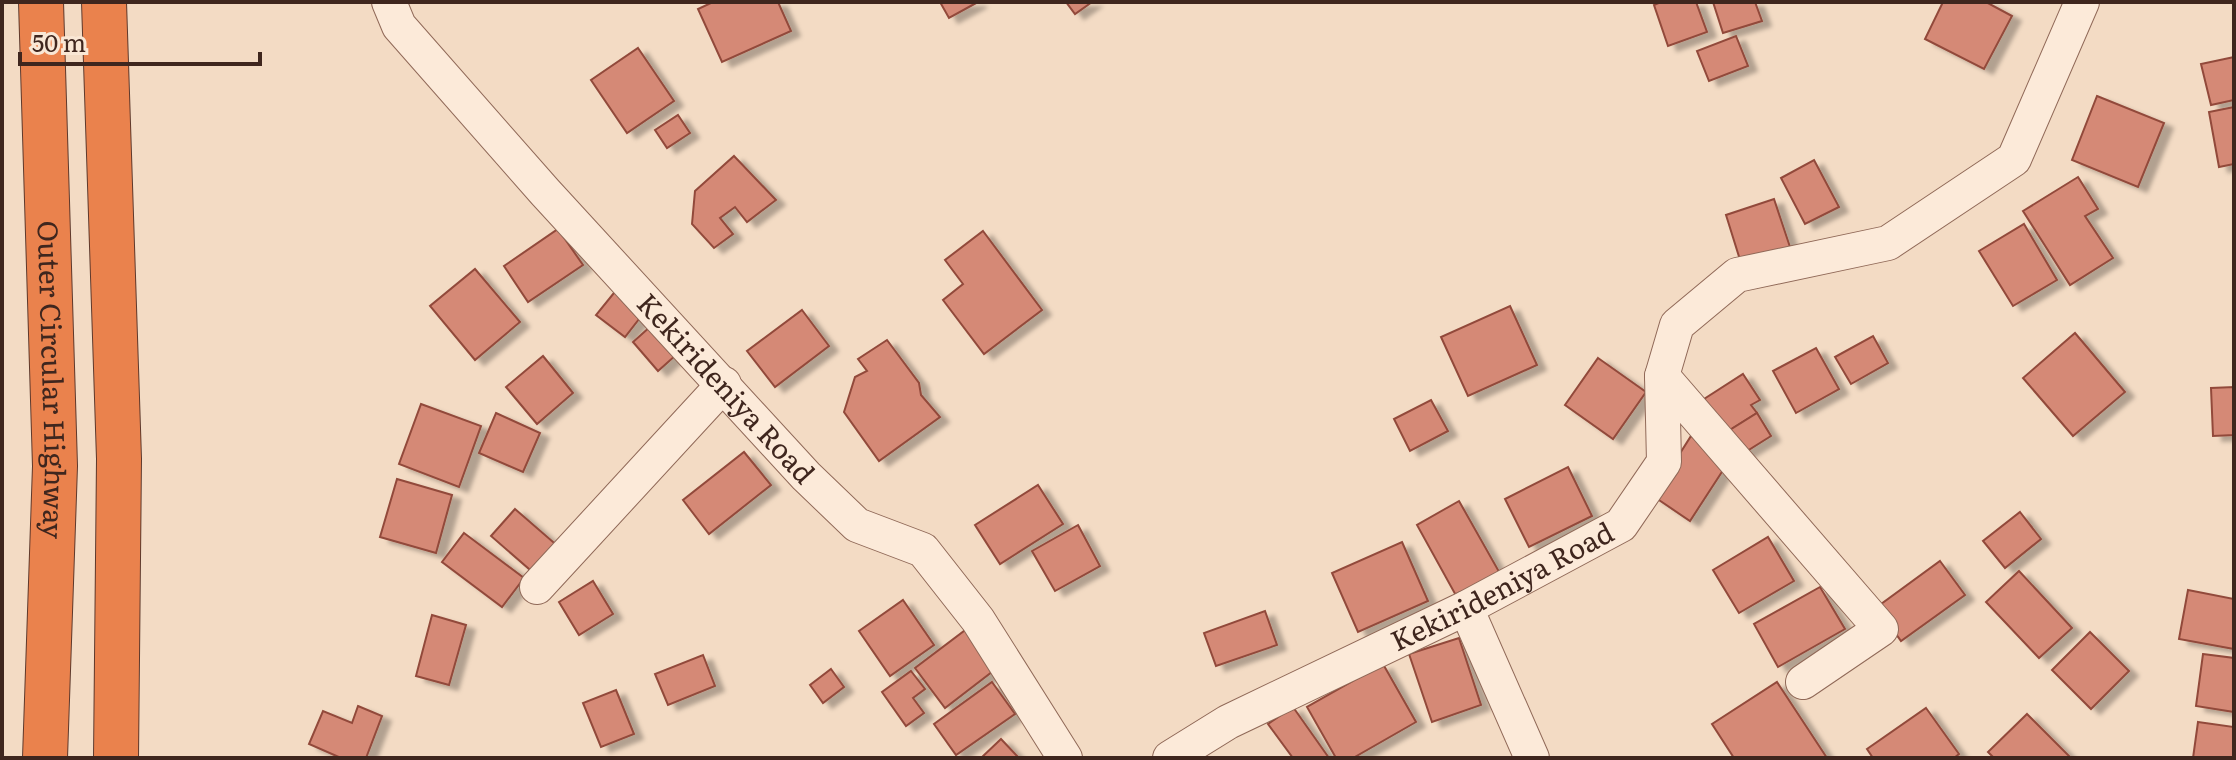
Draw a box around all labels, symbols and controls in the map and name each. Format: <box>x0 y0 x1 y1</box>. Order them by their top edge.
scale bar <box>20 16 260 66</box>
text: 50 m <box>32 24 86 59</box>
street label: Outer Circular Highway <box>29 220 78 541</box>
street label: Kekirideniya Road <box>628 282 826 492</box>
street label: Kekirideniya Road <box>1383 510 1620 660</box>

